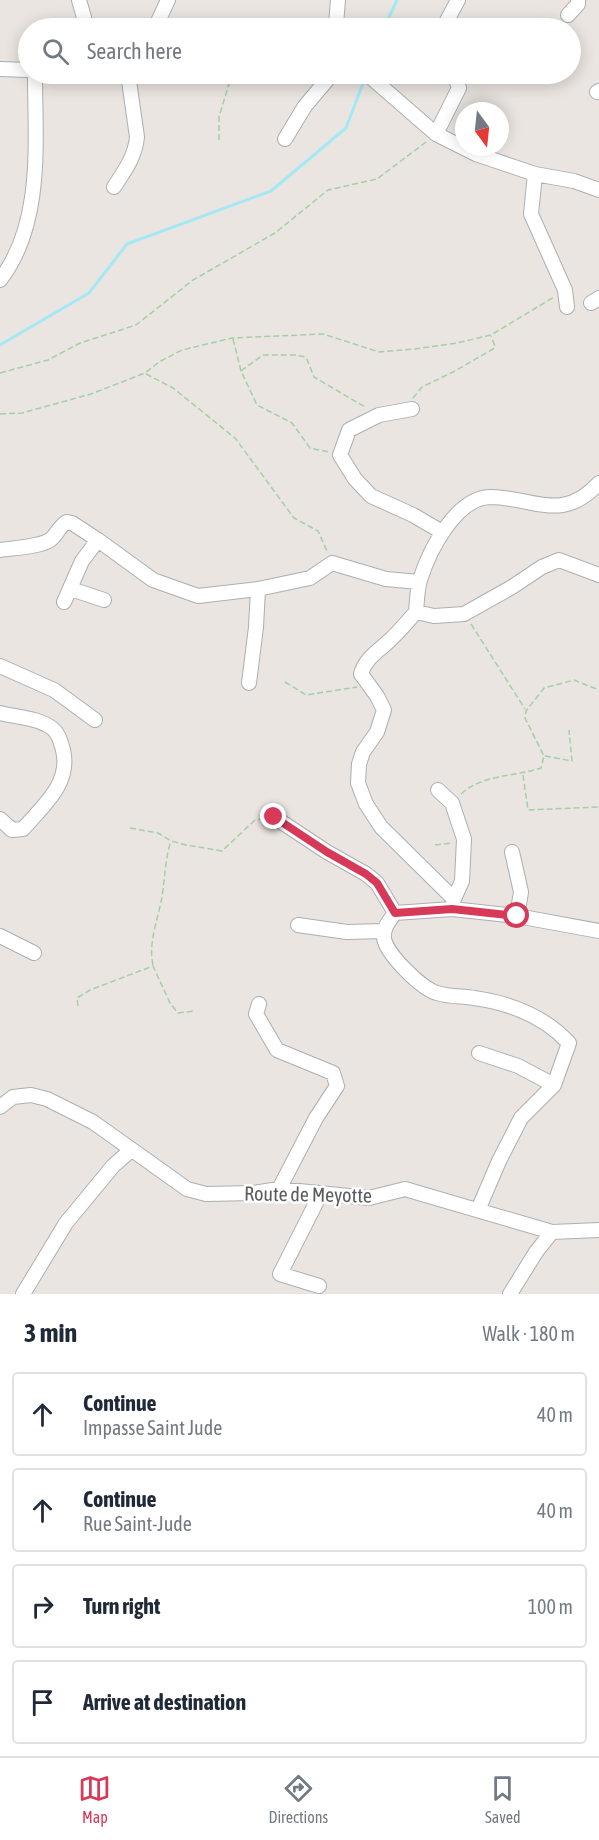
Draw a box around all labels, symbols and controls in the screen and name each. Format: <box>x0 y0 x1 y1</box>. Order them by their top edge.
search box <box>18 18 581 84</box>
icon: search <box>39 35 72 68</box>
text: Search here <box>87 38 182 64</box>
north arrow <box>455 102 509 156</box>
route end <box>260 803 286 829</box>
route start <box>503 902 529 928</box>
street label: Route de Meyotte <box>244 1181 372 1207</box>
text: 3 min <box>24 1318 77 1348</box>
text: Walk · 180 m <box>483 1322 575 1345</box>
text: Continue <box>83 1390 157 1416</box>
icon: ahead <box>26 1398 59 1431</box>
text: 40 m <box>537 1403 573 1426</box>
text: Impasse Saint Jude <box>83 1416 222 1439</box>
text: Continue <box>83 1486 157 1512</box>
icon: ahead <box>26 1494 59 1527</box>
text: 40 m <box>537 1499 573 1522</box>
text: Rue Saint-Jude <box>83 1512 192 1535</box>
icon: right <box>26 1590 59 1623</box>
text: Turn right <box>83 1593 160 1619</box>
text: 100 m <box>528 1595 573 1618</box>
icon: arrive <box>26 1686 59 1719</box>
text: Arrive at destination <box>83 1689 246 1715</box>
tab: Map <box>78 1772 111 1826</box>
tab: Directions <box>268 1772 328 1826</box>
tab: Saved <box>485 1772 520 1826</box>

